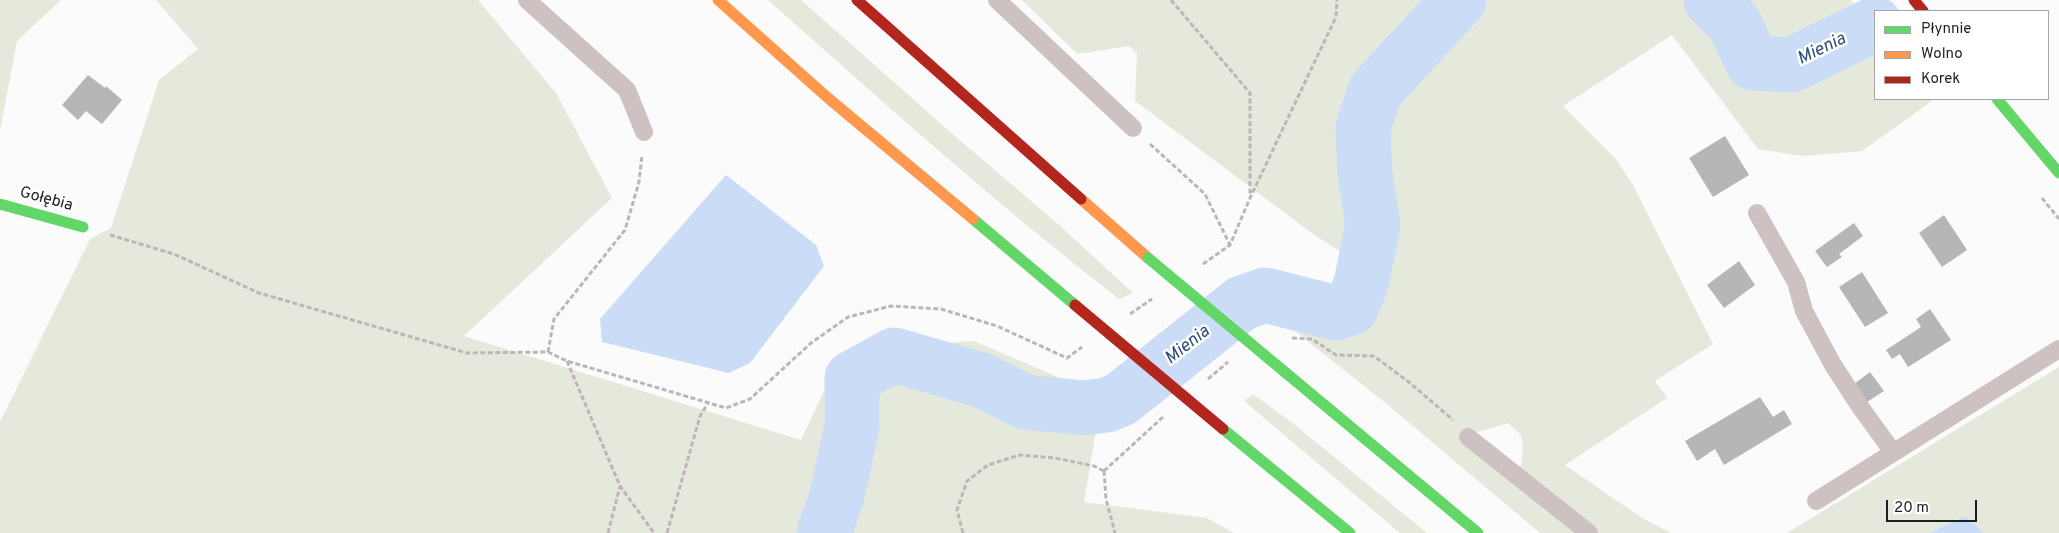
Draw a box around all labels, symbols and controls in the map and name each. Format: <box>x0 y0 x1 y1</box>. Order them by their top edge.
legend <box>1874 10 2049 100</box>
text: Płynnie <box>1921 20 1971 39</box>
water label: Mienia <box>1794 29 1850 71</box>
text: Wolno <box>1921 45 1963 64</box>
text: Korek <box>1921 70 1960 89</box>
street label: Gołębia <box>17 184 75 216</box>
water label: Mienia <box>1161 322 1215 370</box>
scale bar <box>1889 490 1980 522</box>
text: 20 m <box>1894 499 1929 518</box>

